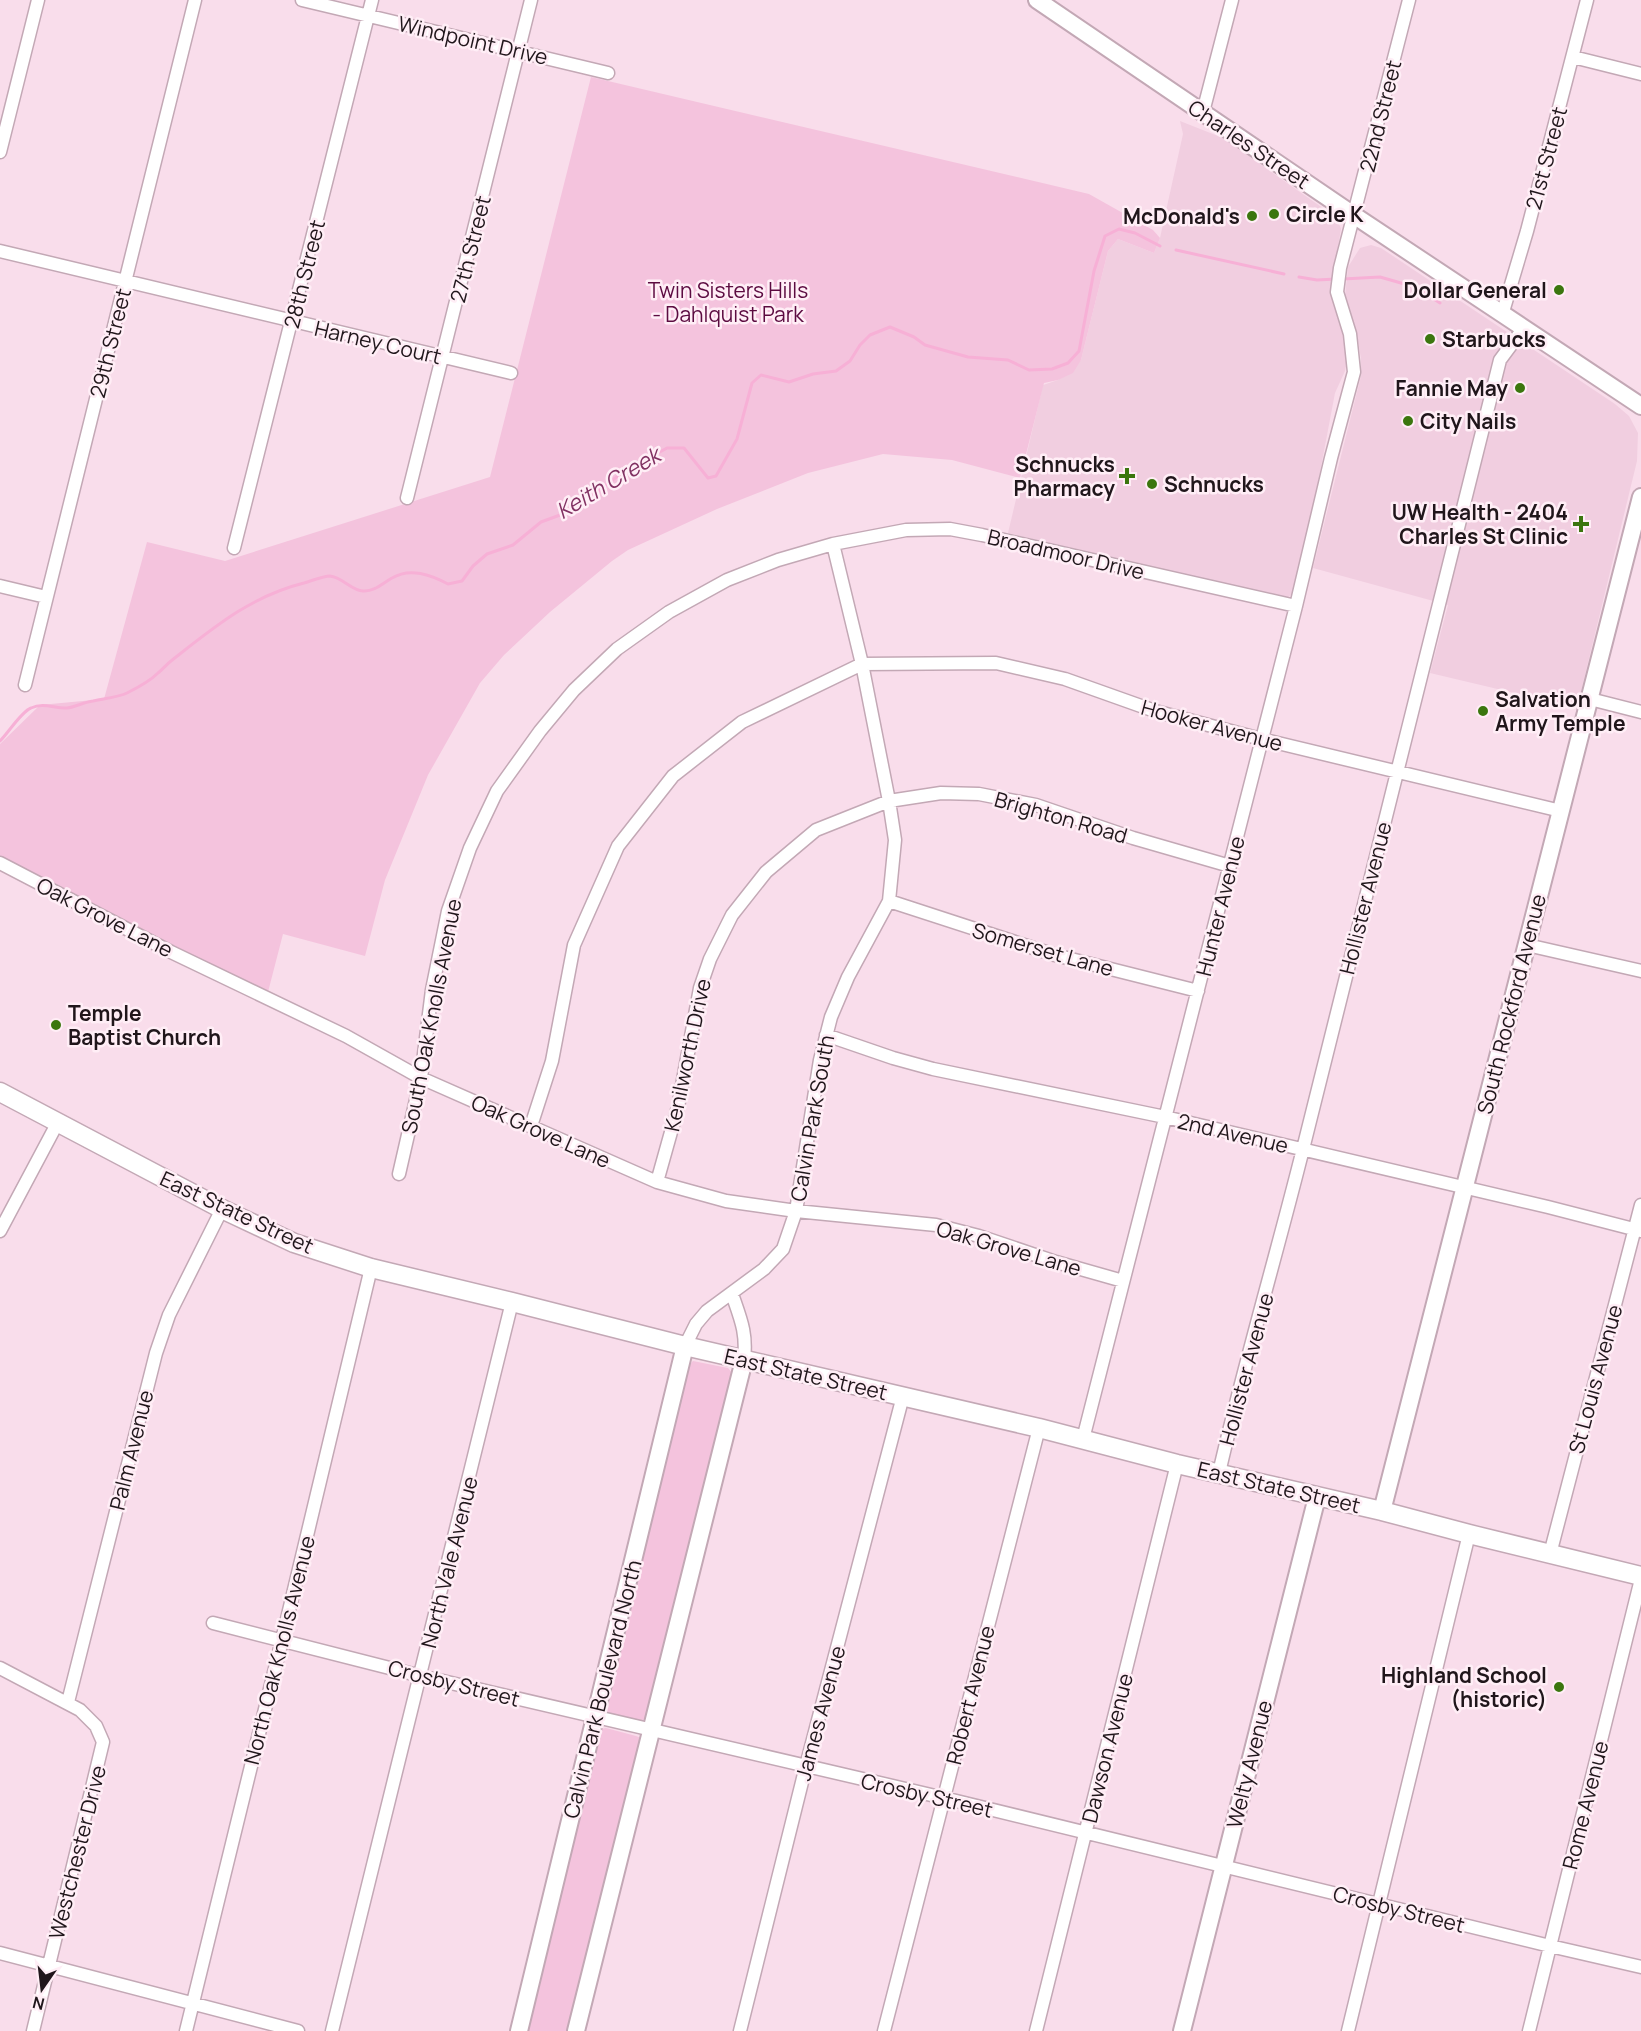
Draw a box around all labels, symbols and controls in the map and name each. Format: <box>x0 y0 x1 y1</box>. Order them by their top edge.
street label: Windpoint Drive <box>395 9 551 71</box>
street label: 22nd Street <box>1353 57 1407 175</box>
street label: Charles Street <box>1183 93 1315 195</box>
street label: 21st Street <box>1519 103 1573 213</box>
street label: 27th Street <box>443 193 497 305</box>
place label: Circle K <box>1286 200 1364 228</box>
place label: McDonald's <box>1123 202 1240 230</box>
marker: Circle K <box>1267 207 1281 221</box>
marker: McDonald's <box>1245 209 1259 223</box>
street label: 28th Street <box>277 217 331 331</box>
park label: Twin Sisters Hills - Dahlquist Park <box>648 276 808 328</box>
place label: Dollar General <box>1403 276 1547 304</box>
marker: Dollar General <box>1552 283 1566 297</box>
street label: 29th Street <box>83 285 137 401</box>
street label: Harney Court <box>312 314 444 370</box>
place label: Starbucks <box>1442 325 1546 353</box>
marker: Starbucks <box>1423 332 1437 346</box>
place label: Fannie May <box>1395 374 1508 402</box>
marker: Fannie May <box>1513 381 1527 395</box>
place label: City Nails <box>1420 407 1516 435</box>
marker: City Nails <box>1401 414 1415 428</box>
water label: Keith Creek <box>550 439 668 526</box>
place label: Schnucks Pharmacy <box>1014 450 1115 502</box>
marker: Schnucks Pharmacy <box>1120 469 1134 483</box>
place label: Schnucks <box>1164 470 1264 498</box>
marker: Schnucks <box>1145 477 1159 491</box>
place label: UW Health - 2404 Charles St Clinic <box>1392 498 1568 550</box>
marker: UW Health - 2404 Charles St Clinic <box>1572 515 1590 533</box>
street label: Broadmoor Drive <box>985 522 1147 586</box>
place label: Salvation Army Temple <box>1495 685 1626 737</box>
street label: Hooker Avenue <box>1138 693 1286 757</box>
marker: Salvation Army Temple <box>1476 704 1490 718</box>
street label: Brighton Road <box>991 785 1131 849</box>
street label: Hollister Avenue <box>1332 819 1398 977</box>
street label: Hunter Avenue <box>1189 833 1251 979</box>
street label: Oak Grove Lane <box>32 871 178 963</box>
street label: South Rockford Avenue <box>1470 891 1552 1117</box>
street label: South Oak Knolls Avenue <box>394 896 468 1136</box>
street label: Somerset Lane <box>969 915 1117 983</box>
street label: Kenilworth Drive <box>657 976 717 1134</box>
place label: Temple Baptist Church <box>68 999 221 1051</box>
marker: Temple Baptist Church <box>49 1018 63 1032</box>
street label: Calvin Park South <box>784 1033 840 1203</box>
street label: Oak Grove Lane <box>467 1088 615 1174</box>
street label: 2nd Avenue <box>1175 1107 1291 1159</box>
street label: East State Street <box>156 1164 318 1260</box>
street label: Oak Grove Lane <box>933 1214 1085 1282</box>
street label: Hollister Avenue <box>1212 1290 1280 1448</box>
street label: St Louis Avenue <box>1562 1301 1628 1457</box>
street label: East State Street <box>722 1342 890 1406</box>
street label: Palm Avenue <box>103 1387 159 1513</box>
street label: East State Street <box>1195 1455 1363 1519</box>
street label: North Vale Avenue <box>414 1473 484 1651</box>
street label: North Oak Knolls Avenue <box>237 1533 321 1767</box>
street label: Calvin Park Boulevard North <box>556 1557 648 1821</box>
street label: Robert Avenue <box>939 1623 1001 1767</box>
street label: James Avenue <box>789 1642 851 1784</box>
street label: Crosby Street <box>385 1653 523 1713</box>
place label: Highland School (historic) <box>1381 1661 1547 1713</box>
street label: Dawson Avenue <box>1075 1670 1139 1826</box>
marker: Highland School (historic) <box>1552 1680 1566 1694</box>
street label: Welty Avenue <box>1220 1697 1278 1831</box>
street label: Rome Avenue <box>1555 1738 1615 1872</box>
street label: Westchester Drive <box>42 1762 112 1942</box>
street label: Crosby Street <box>858 1766 996 1824</box>
street label: Crosby Street <box>1330 1879 1468 1939</box>
north arrow <box>12 1959 72 2019</box>
text: N <box>30 1991 47 2016</box>

